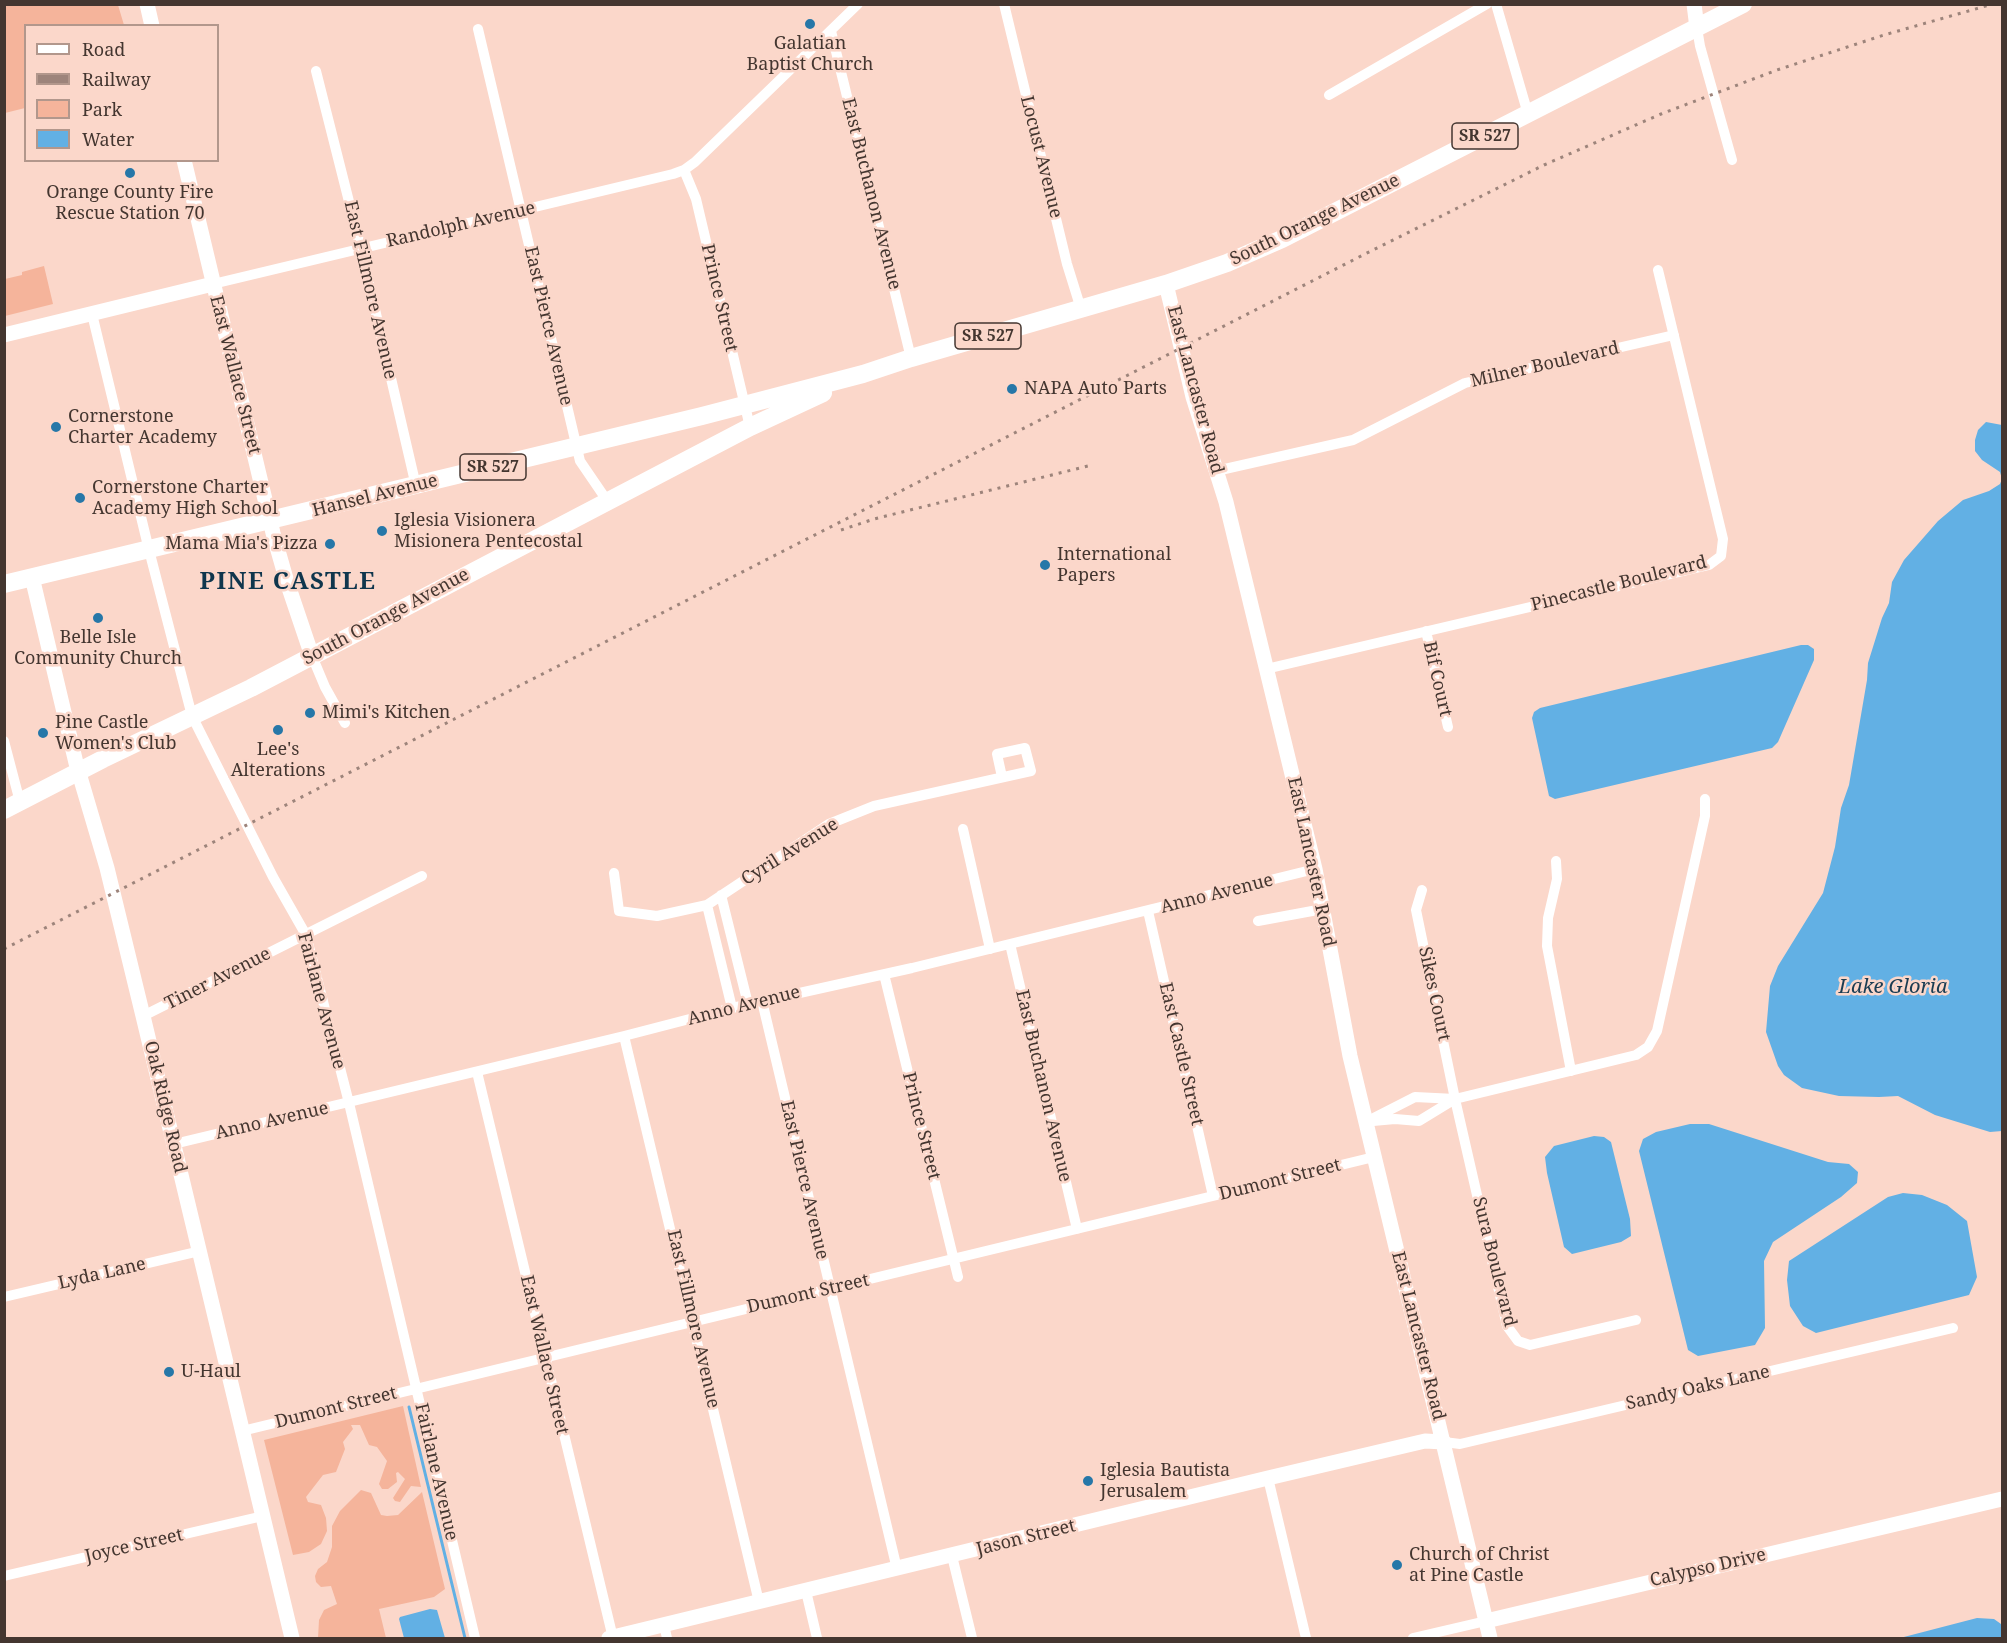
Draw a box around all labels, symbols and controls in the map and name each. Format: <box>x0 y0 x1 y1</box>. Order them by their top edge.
marker: Galatian Baptist Church <box>803 17 817 31</box>
legend <box>24 24 219 162</box>
place label: Galatian Baptist Church <box>747 33 873 76</box>
text: Road <box>82 37 125 61</box>
text: Railway <box>82 67 151 91</box>
street label: Locust Avenue <box>1015 94 1067 220</box>
street label: East Buchanon Avenue <box>837 96 905 292</box>
text: Park <box>82 97 122 121</box>
road number: SR 527 <box>1452 123 1518 149</box>
text: Water <box>82 127 134 151</box>
marker: Orange County Fire Rescue Station 70 <box>123 166 137 180</box>
street label: South Orange Avenue <box>1227 170 1403 270</box>
place label: Orange County Fire Rescue Station 70 <box>46 182 214 224</box>
street label: Randolph Avenue <box>384 197 538 253</box>
street label: East Fillmore Avenue <box>339 199 401 381</box>
street label: Prince Street <box>696 242 742 354</box>
street label: East Pierce Avenue <box>519 244 577 408</box>
street label: East Wallace Street <box>205 293 265 457</box>
street label: East Lancaster Road <box>1162 304 1228 476</box>
road number: SR 527 <box>955 323 1021 349</box>
street label: Milner Boulevard <box>1469 337 1621 393</box>
place label: NAPA Auto Parts <box>1024 378 1167 400</box>
marker: NAPA Auto Parts <box>1005 382 1019 396</box>
place label: Cornerstone Charter Academy <box>68 406 217 448</box>
marker: Cornerstone Charter Academy <box>49 420 63 434</box>
road number: SR 527 <box>460 454 526 480</box>
street label: Hansel Avenue <box>310 470 440 522</box>
place label: Cornerstone Charter Academy High School <box>92 477 278 520</box>
marker: Cornerstone Charter Academy High School <box>73 491 87 505</box>
place label: Iglesia Visionera Misionera Pentecostal <box>394 510 583 552</box>
marker: Iglesia Visionera Misionera Pentecostal <box>375 524 389 538</box>
place label: Mama Mia's Pizza <box>165 533 318 555</box>
marker: Mama Mia's Pizza <box>323 537 337 551</box>
place label: International Papers <box>1057 544 1171 586</box>
street label: Pinecastle Boulevard <box>1529 552 1709 616</box>
marker: International Papers <box>1038 558 1052 572</box>
street label: South Orange Avenue <box>299 564 473 670</box>
district label: PINE CASTLE <box>200 568 376 596</box>
marker: Belle Isle Community Church <box>91 611 105 625</box>
place label: Belle Isle Community Church <box>14 627 182 670</box>
street label: Bif Court <box>1418 639 1456 719</box>
place label: Mimi's Kitchen <box>322 702 450 724</box>
marker: Mimi's Kitchen <box>303 706 317 720</box>
place label: Pine Castle Women's Club <box>55 712 177 754</box>
marker: Lee's Alterations <box>271 723 285 737</box>
marker: Pine Castle Women's Club <box>36 726 50 740</box>
place label: Lee's Alterations <box>231 739 325 782</box>
street label: East Lancaster Road <box>1282 775 1340 949</box>
street label: Cyril Avenue <box>738 814 842 890</box>
street label: Anno Avenue <box>1158 870 1276 918</box>
street label: Fairlane Avenue <box>292 930 350 1072</box>
street label: Tiner Avenue <box>162 943 274 1015</box>
street label: Sikes Court <box>1413 945 1455 1043</box>
water label: Lake Gloria <box>1839 975 1947 999</box>
street label: East Castle Street <box>1154 980 1208 1128</box>
street label: Anno Avenue <box>685 982 803 1030</box>
street label: East Buchanon Avenue <box>1010 988 1076 1184</box>
street label: Oak Ridge Road <box>139 1039 191 1175</box>
street label: Prince Street <box>897 1070 945 1182</box>
street label: Anno Avenue <box>213 1098 331 1144</box>
street label: East Pierce Avenue <box>775 1098 833 1262</box>
street label: Dumont Street <box>1217 1154 1343 1206</box>
street label: Sura Boulevard <box>1467 1195 1521 1329</box>
street label: East Fillmore Avenue <box>662 1228 724 1410</box>
street label: East Lancaster Road <box>1387 1249 1449 1423</box>
street label: Lyda Lane <box>56 1253 148 1295</box>
street label: Dumont Street <box>745 1269 871 1319</box>
street label: East Wallace Street <box>515 1273 573 1437</box>
place label: U-Haul <box>181 1361 241 1383</box>
street label: Sandy Oaks Lane <box>1624 1361 1772 1415</box>
marker: U-Haul <box>162 1365 176 1379</box>
street label: Dumont Street <box>273 1382 399 1434</box>
street label: Fairlane Avenue <box>410 1401 462 1543</box>
place label: Iglesia Bautista Jerusalem <box>1100 1460 1230 1502</box>
marker: Iglesia Bautista Jerusalem <box>1081 1474 1095 1488</box>
street label: Jason Street <box>974 1515 1078 1561</box>
street label: Joyce Street <box>83 1524 185 1568</box>
place label: Church of Christ at Pine Castle <box>1409 1544 1549 1586</box>
street label: Calypso Drive <box>1648 1544 1768 1592</box>
marker: Church of Christ at Pine Castle <box>1390 1558 1404 1572</box>

